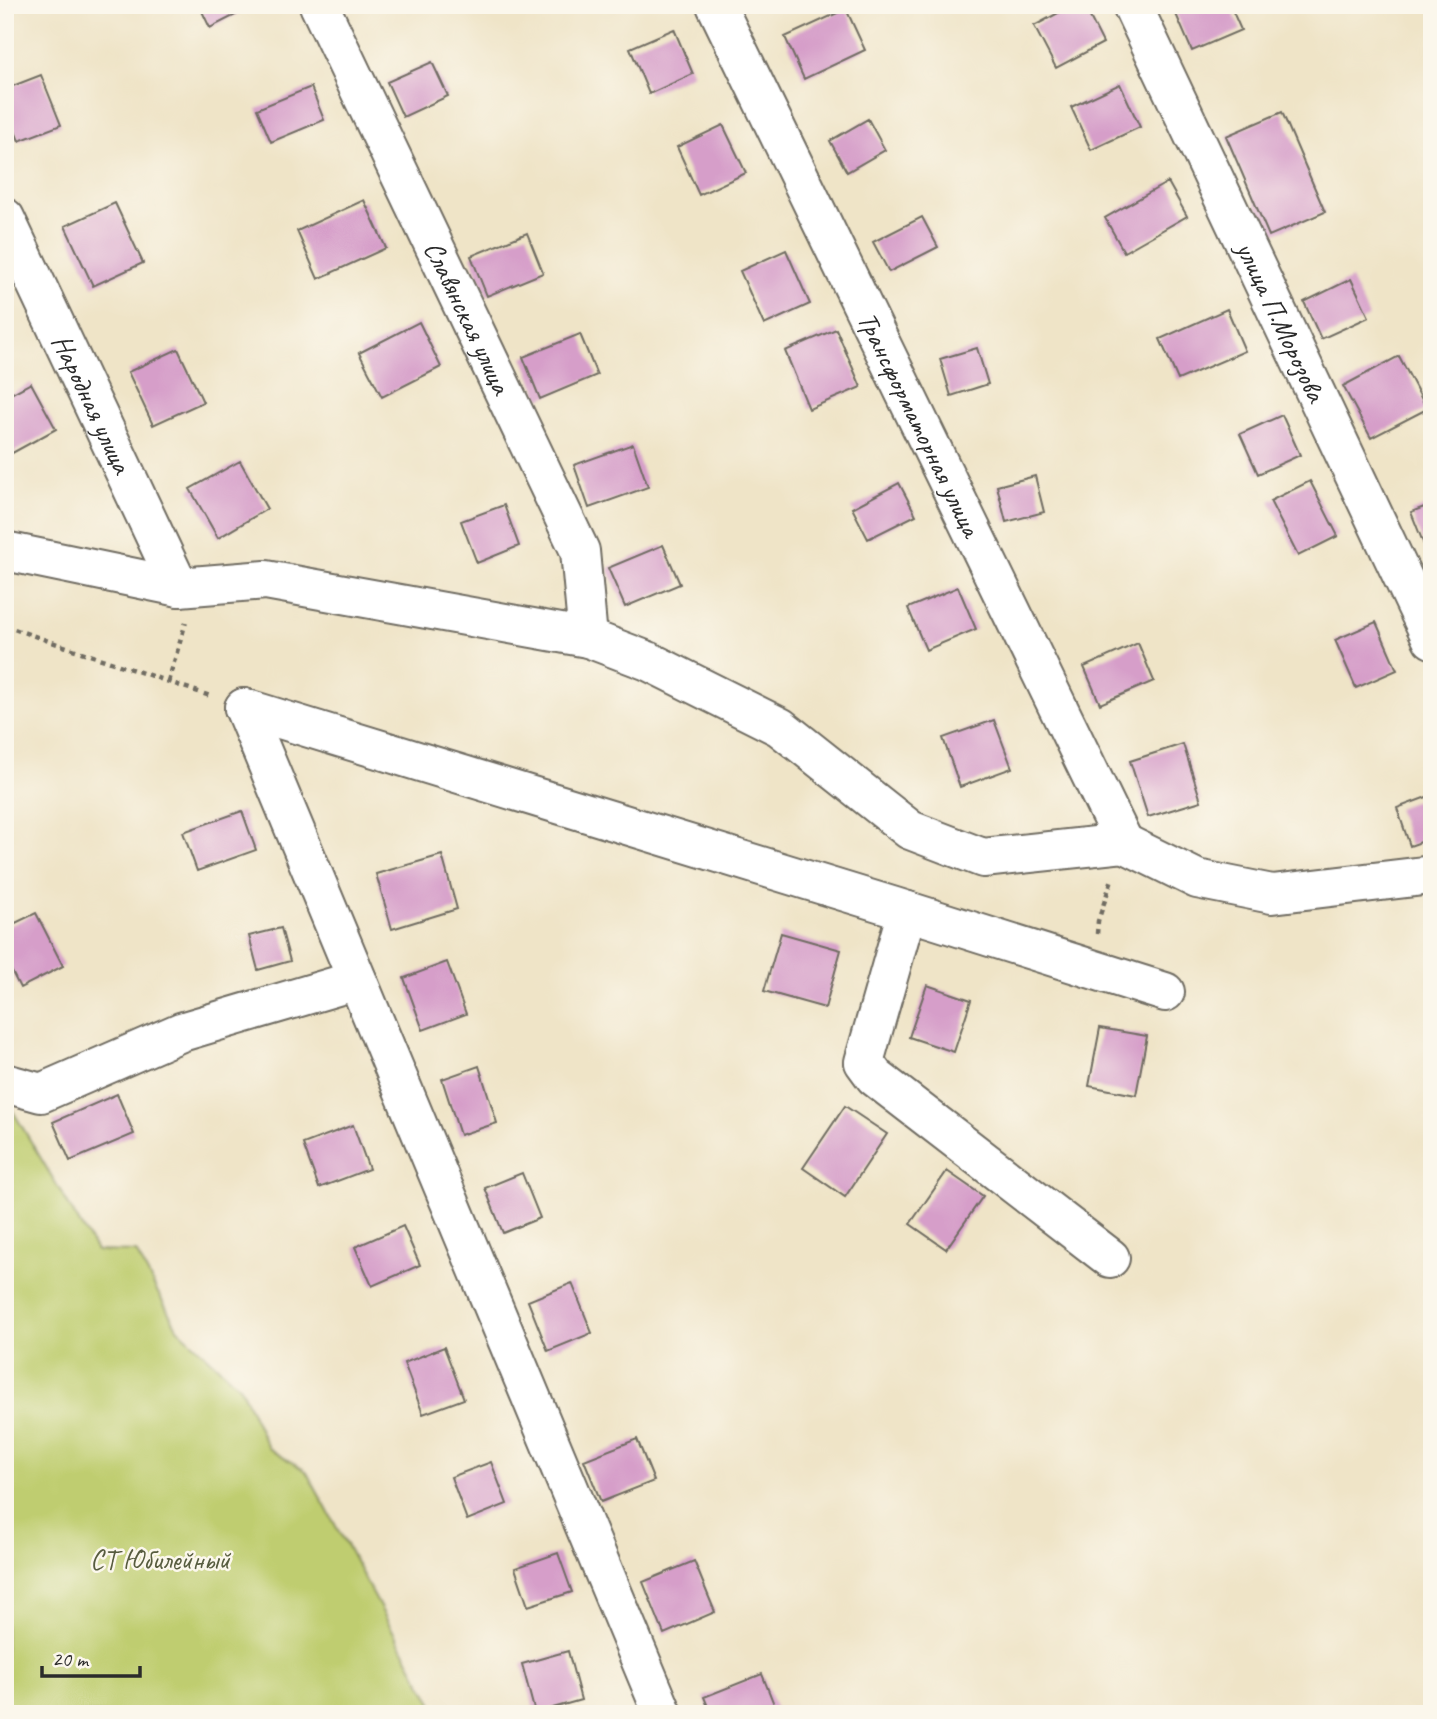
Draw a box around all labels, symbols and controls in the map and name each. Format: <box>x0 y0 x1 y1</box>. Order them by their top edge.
street label: улица П.Морозова <box>1228 234 1335 409</box>
street label: Славянская улица <box>417 235 520 401</box>
street label: Трансформаторная улица <box>851 306 991 544</box>
street label: Народная улица <box>45 328 141 480</box>
park label: СТ Юбилейный <box>90 1542 231 1577</box>
scale bar <box>42 1635 140 1679</box>
text: 20 m <box>52 1646 90 1672</box>

